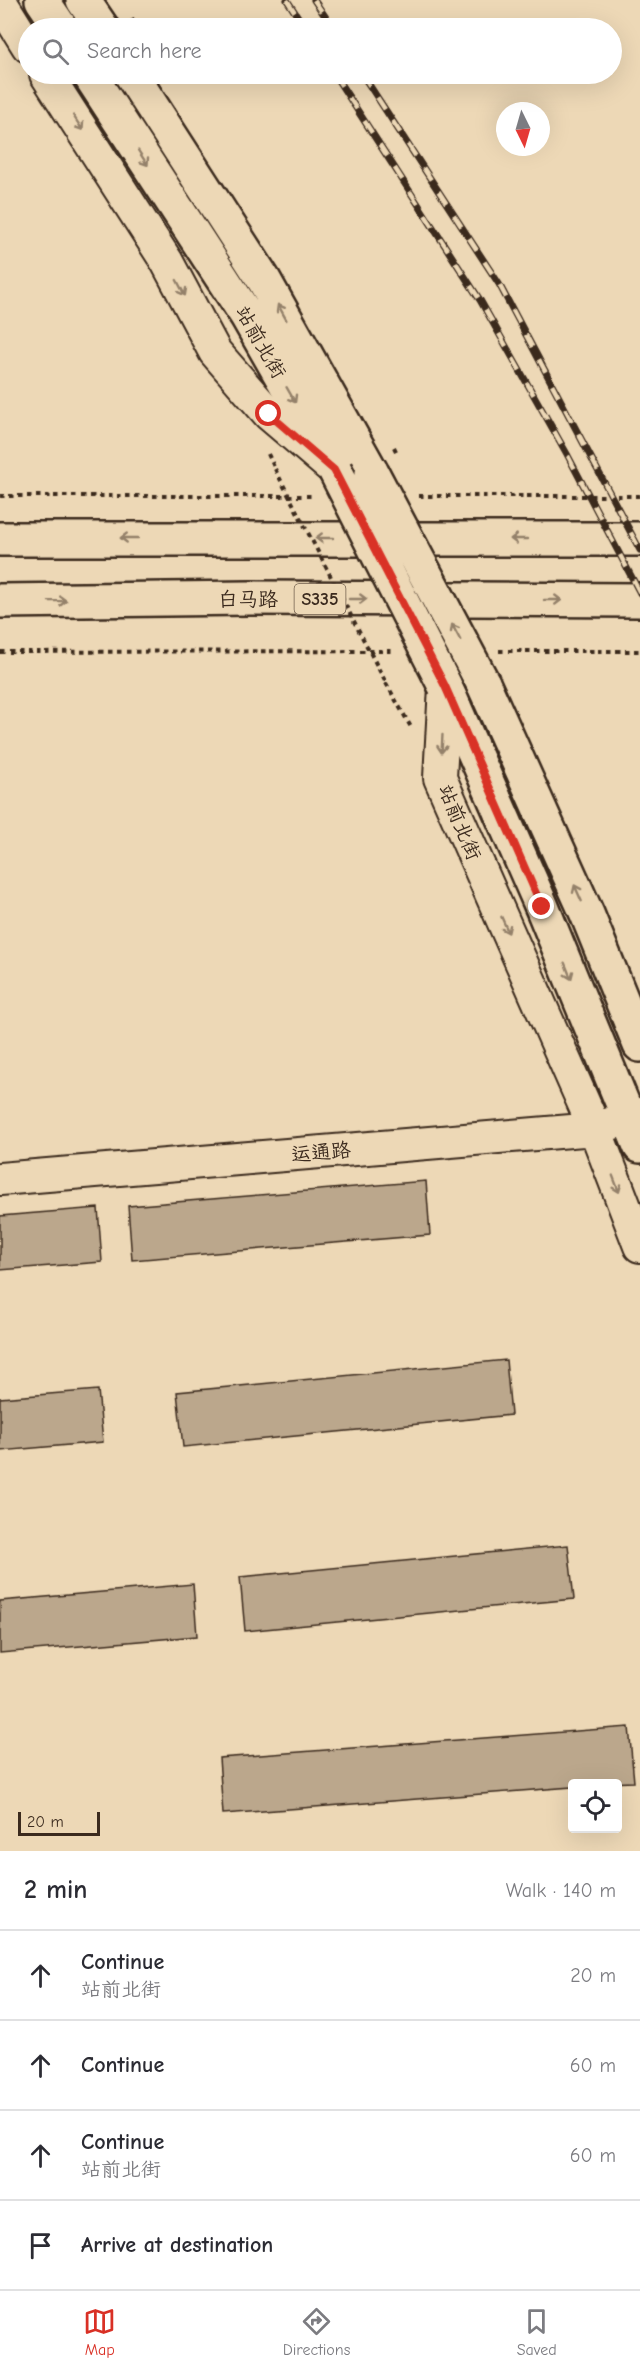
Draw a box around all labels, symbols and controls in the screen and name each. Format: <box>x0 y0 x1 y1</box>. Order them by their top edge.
search box <box>18 18 622 84</box>
icon: search <box>39 35 72 68</box>
text: Search here <box>87 38 202 64</box>
north arrow <box>496 102 550 156</box>
one-way arrow <box>72 114 84 131</box>
one-way arrow <box>138 149 150 166</box>
one-way arrow <box>175 279 187 296</box>
street label: 站前北街 <box>231 302 291 383</box>
one-way arrow <box>276 304 288 321</box>
one-way arrow <box>286 386 298 403</box>
route start <box>255 400 281 426</box>
one-way arrow <box>119 532 139 544</box>
one-way arrow <box>314 532 334 544</box>
one-way arrow <box>509 533 529 545</box>
road number: S335 <box>294 584 346 614</box>
street label: 白马路 <box>218 588 279 611</box>
one-way arrow <box>348 593 368 605</box>
one-way arrow <box>543 594 563 606</box>
one-way arrow <box>48 595 68 606</box>
one-way arrow <box>449 623 461 641</box>
one-way arrow <box>436 734 447 754</box>
street label: 站前北街 <box>433 781 486 864</box>
one-way arrow <box>571 885 583 903</box>
route end <box>528 893 554 919</box>
one-way arrow <box>500 916 511 934</box>
one-way arrow <box>563 961 574 979</box>
street label: 运通路 <box>290 1138 353 1167</box>
one-way arrow <box>611 1174 622 1192</box>
map controls <box>568 1779 622 1833</box>
button: locate <box>568 1779 622 1833</box>
scale bar <box>18 1809 100 1836</box>
text: 20 m <box>27 1813 64 1831</box>
text: 2 min <box>24 1875 87 1905</box>
text: Walk · 140 m <box>506 1879 616 1902</box>
text: Continue <box>81 1949 164 1975</box>
icon: ahead <box>24 1959 57 1992</box>
text: 20 m <box>570 1964 616 1987</box>
text: 站前北街 <box>81 1978 161 2001</box>
icon: ahead <box>24 2049 57 2082</box>
text: Continue <box>81 2052 164 2078</box>
text: 60 m <box>570 2054 616 2077</box>
text: Continue <box>81 2129 164 2155</box>
icon: ahead <box>24 2139 57 2172</box>
text: 60 m <box>570 2144 616 2167</box>
text: 站前北街 <box>81 2158 161 2181</box>
icon: arrive <box>24 2229 57 2262</box>
text: Arrive at destination <box>81 2232 273 2258</box>
tab: Map <box>83 2305 116 2359</box>
tab: Directions <box>283 2305 350 2359</box>
tab: Saved <box>517 2305 557 2359</box>

